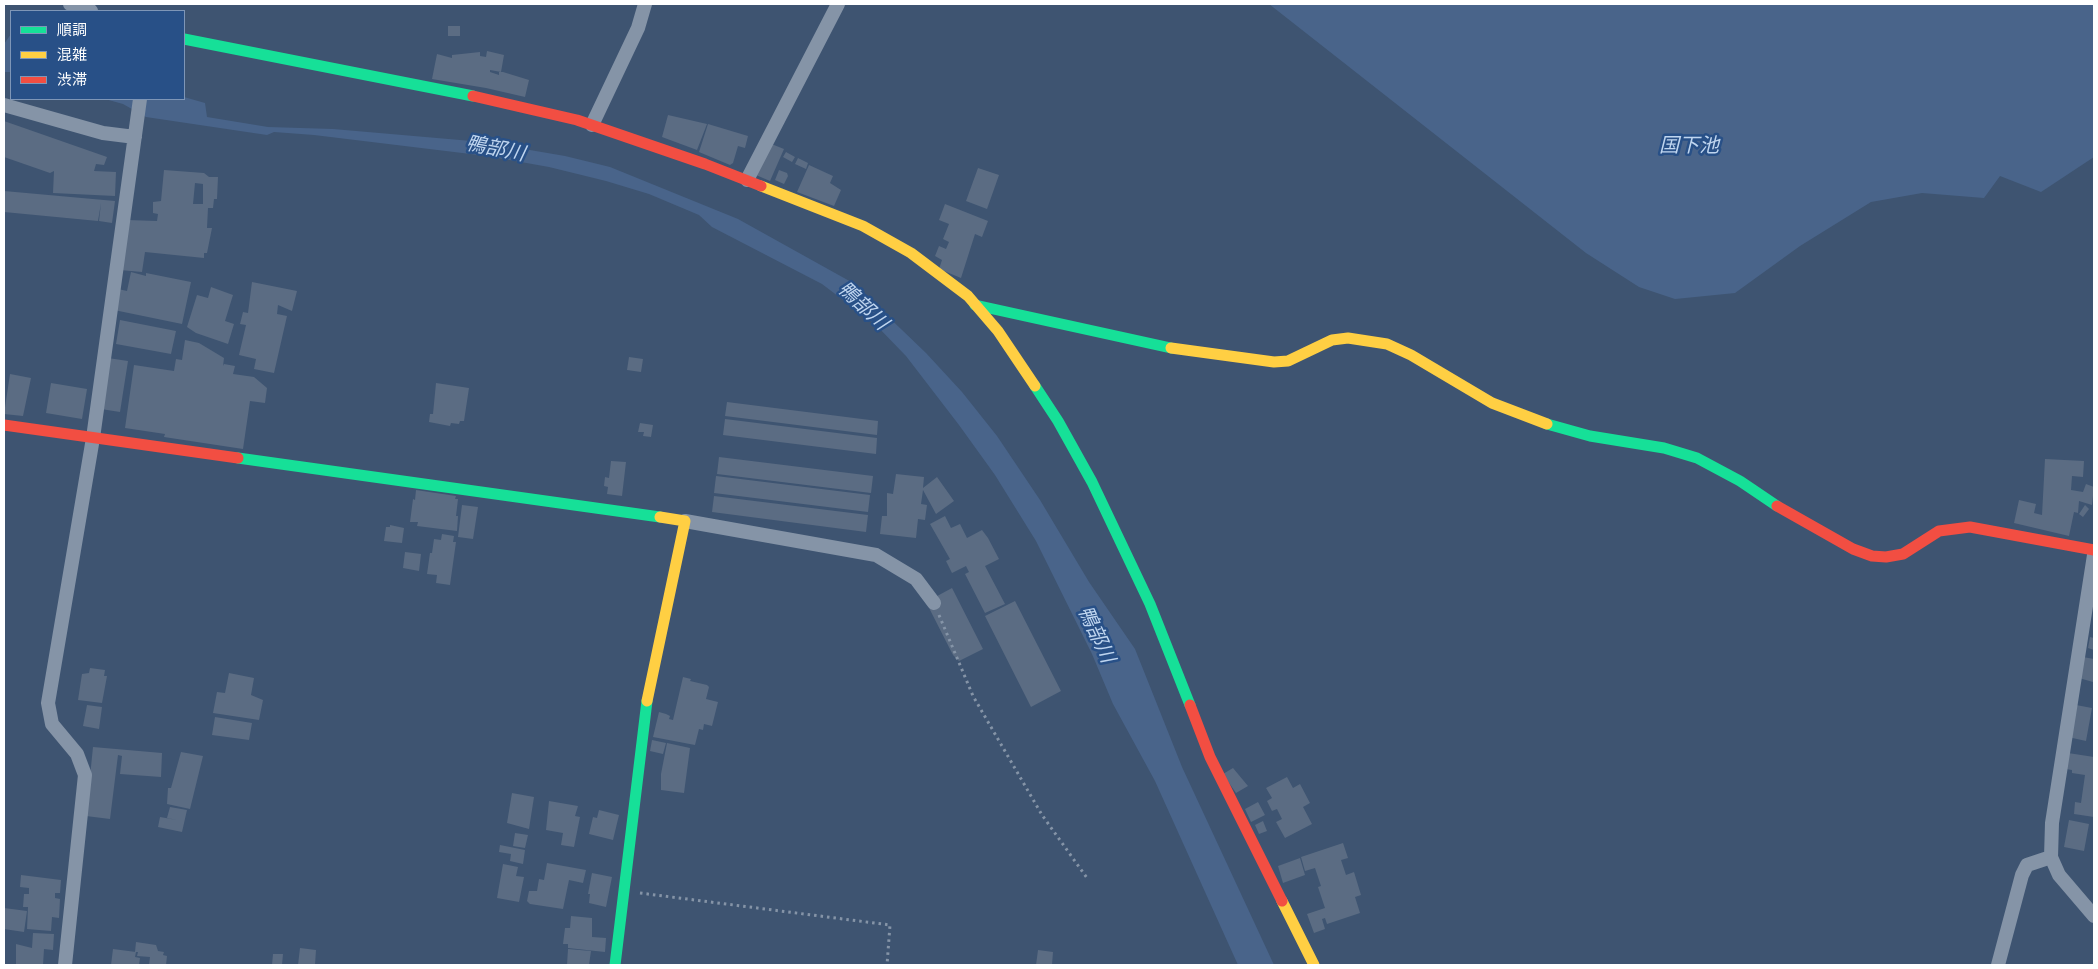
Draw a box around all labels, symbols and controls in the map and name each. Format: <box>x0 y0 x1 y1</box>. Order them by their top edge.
legend <box>10 10 185 100</box>
text: 順調 <box>57 19 87 41</box>
text: 混雑 <box>57 44 87 66</box>
text: 渋滞 <box>57 69 87 91</box>
water label: 鴨部川 <box>463 132 527 168</box>
water label: 国下池 <box>1659 135 1719 159</box>
water label: 鴨部川 <box>832 278 892 336</box>
water label: 鴨部川 <box>1071 603 1119 667</box>

